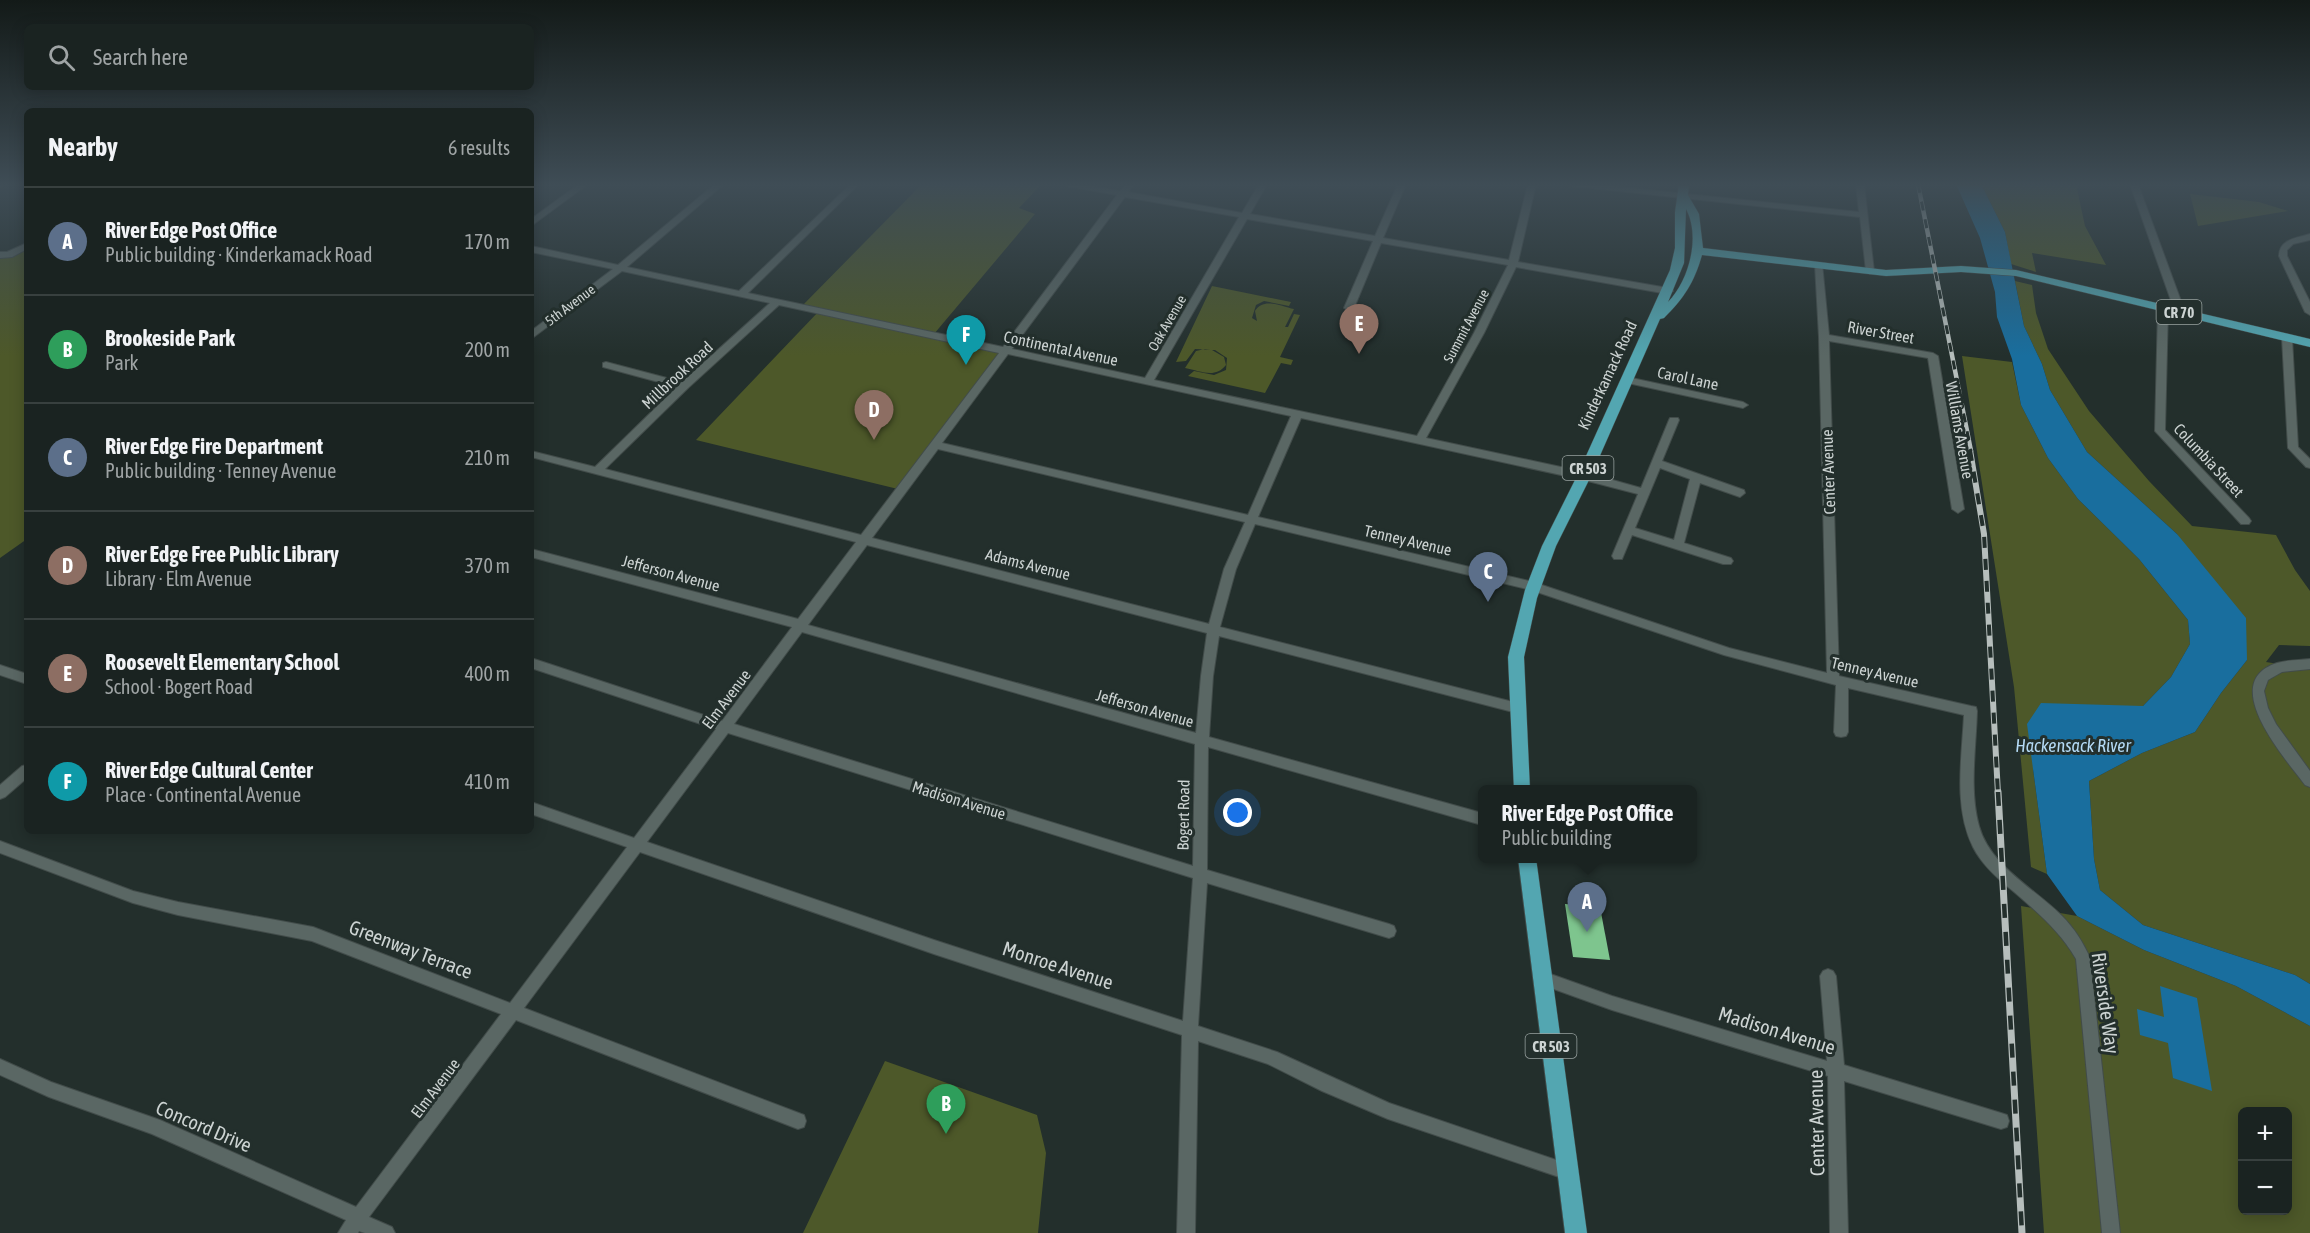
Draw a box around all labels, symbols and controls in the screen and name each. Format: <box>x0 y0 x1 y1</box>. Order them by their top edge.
search box <box>24 24 534 90</box>
icon: search <box>45 41 78 74</box>
text: Search here <box>93 44 188 70</box>
text: Nearby <box>48 132 118 162</box>
text: 6 results <box>448 136 510 159</box>
text: River Edge Post Office <box>105 217 277 243</box>
text: A <box>63 230 72 253</box>
text: 170 m <box>465 230 510 253</box>
text: Public building · Kinderkamack Road <box>105 243 372 266</box>
street label: 5th Avenue <box>542 281 598 329</box>
street label: Summit Avenue <box>1440 287 1492 365</box>
street label: Oak Avenue <box>1145 292 1189 354</box>
road number: CR 70 <box>2156 300 2202 324</box>
pin: E <box>1340 304 1378 354</box>
pin: F <box>946 316 986 365</box>
street label: River Street <box>1846 317 1916 347</box>
street label: Kinderkamack Road <box>1574 318 1640 432</box>
text: Brookeside Park <box>105 325 235 351</box>
street label: Continental Avenue <box>1002 327 1120 369</box>
text: B <box>63 338 72 361</box>
text: 200 m <box>465 338 510 361</box>
street label: Millbrook Road <box>638 338 716 412</box>
text: Park <box>105 351 138 374</box>
street label: Carol Lane <box>1656 363 1720 393</box>
street label: Williams Avenue <box>1943 380 1977 480</box>
pin: D <box>854 390 894 440</box>
street label: Columbia Street <box>2170 419 2248 501</box>
street label: Center Avenue <box>1818 429 1838 515</box>
text: River Edge Fire Department <box>105 433 323 459</box>
text: C <box>63 446 72 469</box>
text: 210 m <box>465 446 510 469</box>
road number: CR 503 <box>1562 456 1614 480</box>
text: Public building · Tenney Avenue <box>105 459 336 482</box>
street label: Tenney Avenue <box>1362 521 1453 560</box>
text: River Edge Free Public Library <box>105 541 339 567</box>
street label: Adams Avenue <box>984 545 1072 583</box>
street label: Jefferson Avenue <box>620 551 722 595</box>
pin: C <box>1468 552 1508 602</box>
text: D <box>62 554 73 577</box>
text: 370 m <box>465 554 510 577</box>
text: Library · Elm Avenue <box>105 567 252 590</box>
text: Roosevelt Elementary School <box>105 649 339 675</box>
street label: Tenney Avenue <box>1829 653 1920 692</box>
text: E <box>63 662 72 685</box>
text: 400 m <box>465 662 510 685</box>
street label: Elm Avenue <box>698 666 754 732</box>
text: School · Bogert Road <box>105 675 253 698</box>
street label: Jefferson Avenue <box>1094 686 1196 730</box>
water label: Hackensack River <box>2015 735 2131 756</box>
text: River Edge Cultural Center <box>105 757 313 783</box>
text: F <box>63 770 72 793</box>
text: 410 m <box>465 770 510 793</box>
street label: Madison Avenue <box>910 777 1008 823</box>
street label: Bogert Road <box>1173 779 1194 851</box>
text: Place · Continental Avenue <box>105 783 301 806</box>
popup <box>1478 785 1697 863</box>
your location <box>1223 798 1252 827</box>
text: River Edge Post Office <box>1501 800 1674 826</box>
text: Public building <box>1501 826 1612 849</box>
pin: A <box>1568 882 1606 932</box>
street label: Greenway Terrace <box>346 915 476 983</box>
street label: Monroe Avenue <box>1000 936 1116 994</box>
street label: Riverside Way <box>2088 951 2124 1055</box>
street label: Madison Avenue <box>1716 1001 1838 1059</box>
road number: CR 503 <box>1526 1034 1576 1058</box>
street label: Elm Avenue <box>407 1055 463 1121</box>
street label: Center Avenue <box>1804 1070 1828 1176</box>
pin: B <box>926 1084 966 1134</box>
street label: Concord Drive <box>153 1096 255 1156</box>
map controls <box>2238 1107 2292 1215</box>
button: + <box>2238 1107 2292 1161</box>
button: − <box>2238 1161 2292 1215</box>

